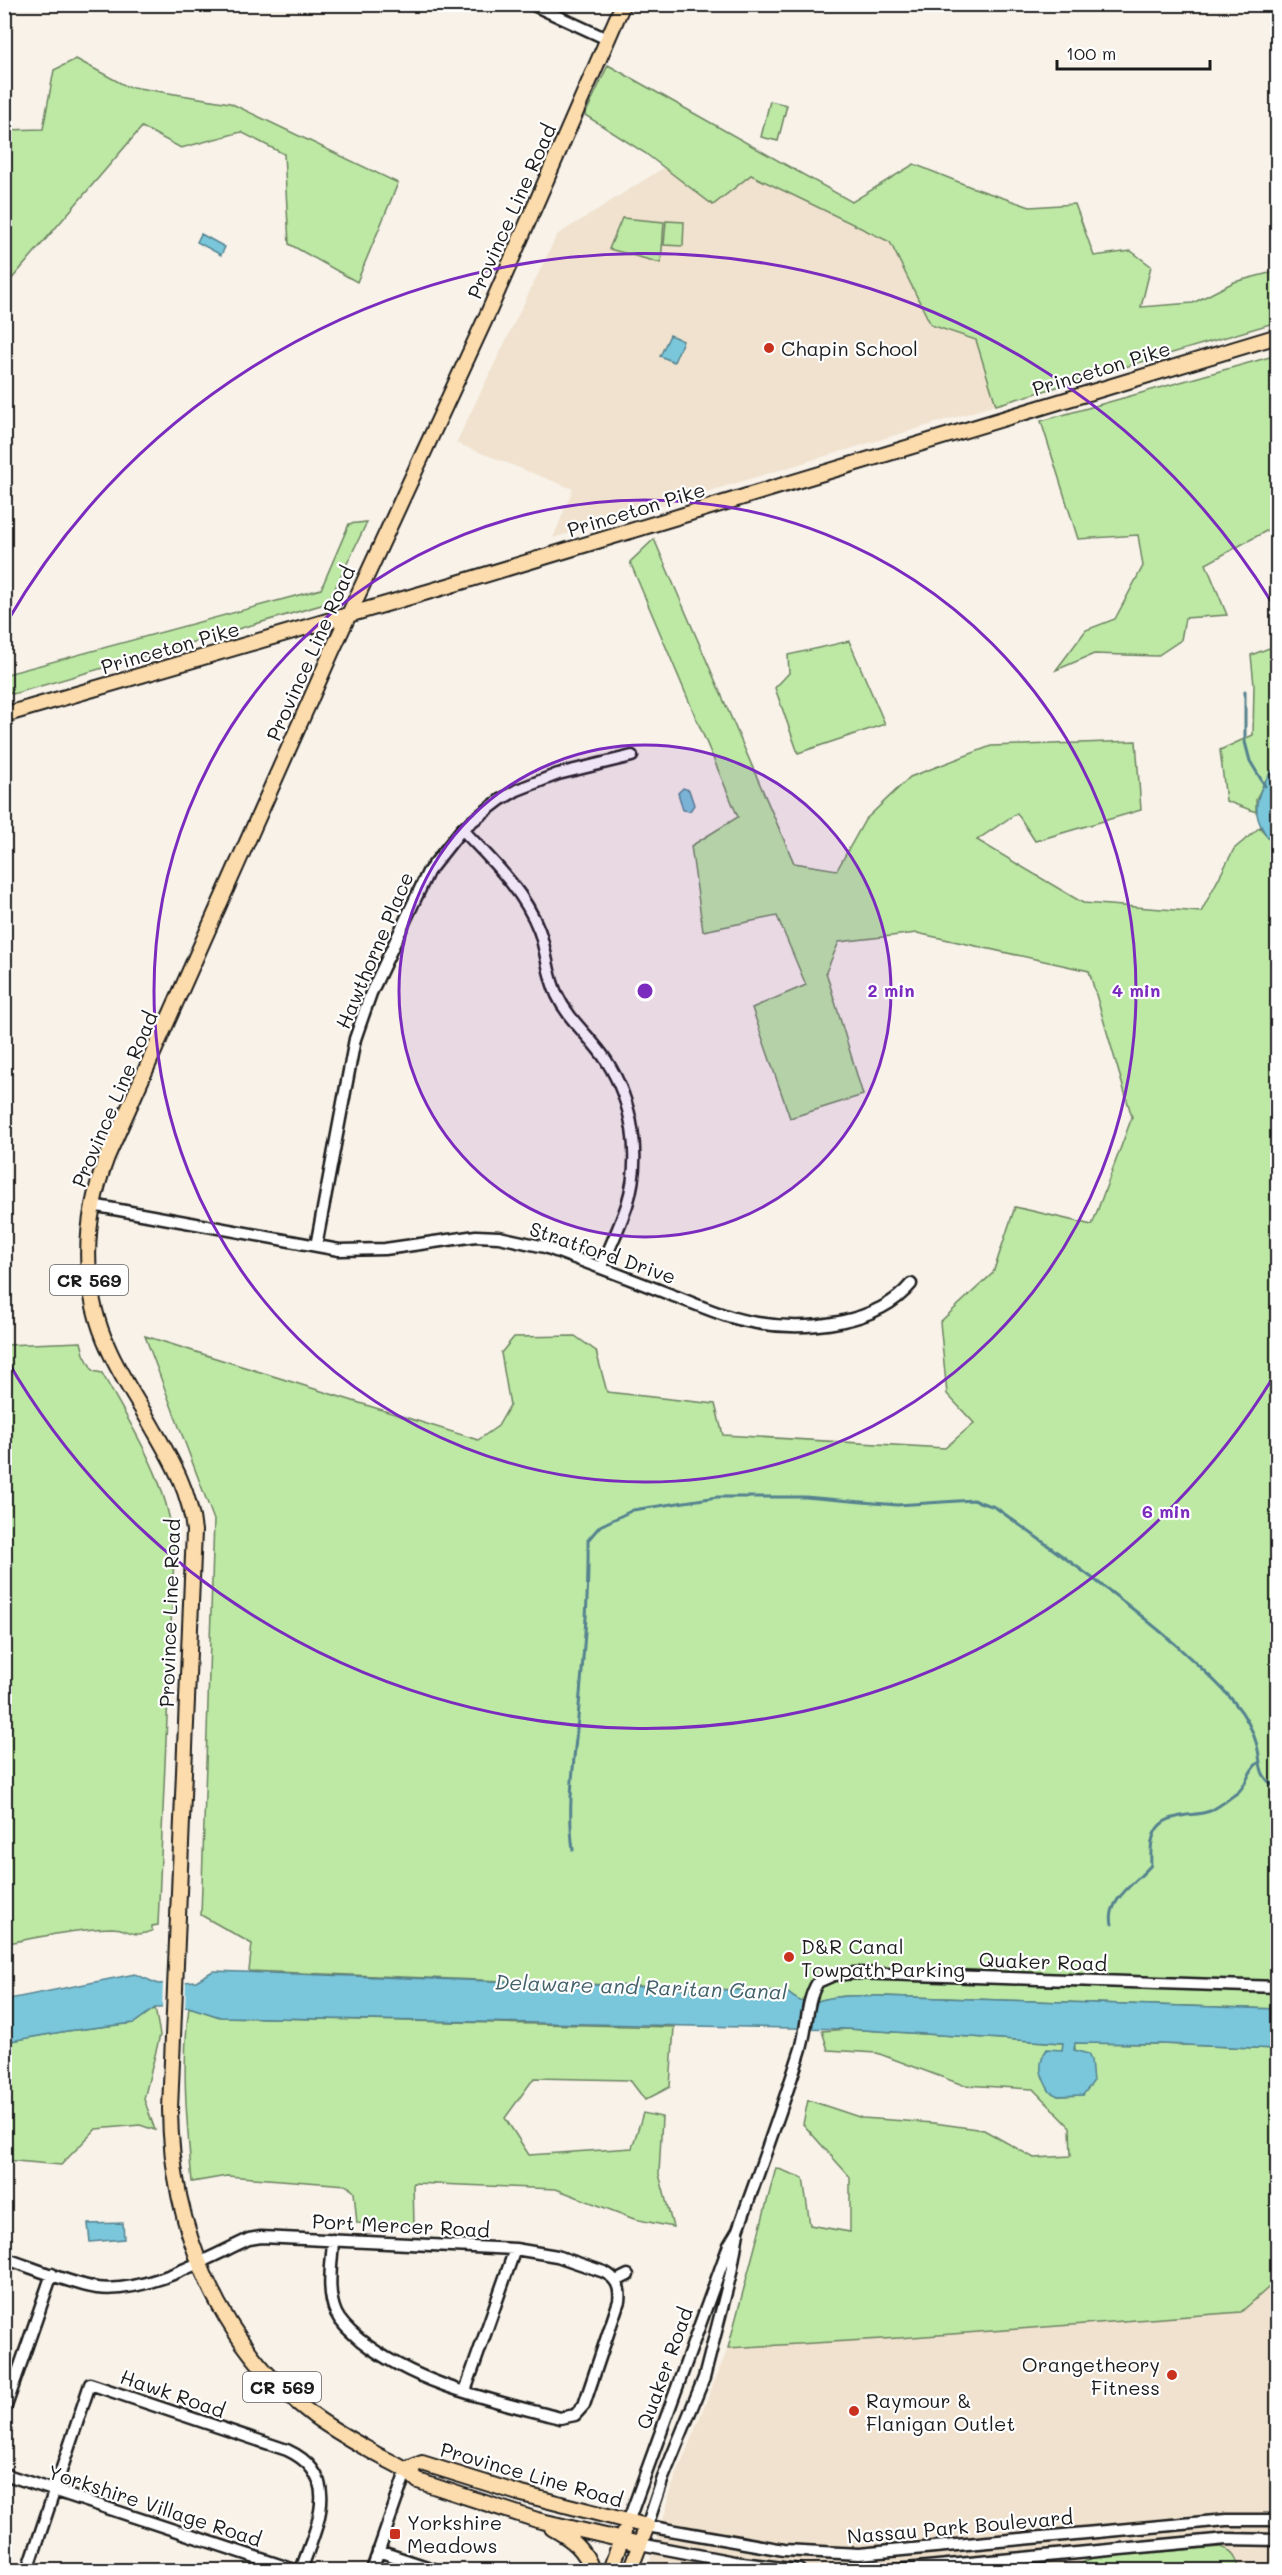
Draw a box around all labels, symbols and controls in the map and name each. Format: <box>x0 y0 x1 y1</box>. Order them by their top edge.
scale bar <box>1057 33 1210 71</box>
text: 100 m <box>1066 41 1116 65</box>
street label: Province Line Road <box>461 119 561 303</box>
place label: Chapin School <box>781 335 918 361</box>
street label: Princeton Pike <box>1029 335 1173 401</box>
marker: Chapin School <box>762 341 776 355</box>
street label: Princeton Pike <box>564 476 708 542</box>
street label: Province Line Road <box>260 561 360 745</box>
street label: Princeton Pike <box>98 615 242 679</box>
street label: Hawthorne Place <box>329 868 419 1032</box>
text: 2 min <box>867 978 915 1002</box>
text: 4 min <box>1112 978 1160 1002</box>
centre of rings <box>635 981 655 1001</box>
street label: Province Line Road <box>65 1007 163 1191</box>
street label: Stratford Drive <box>526 1215 680 1289</box>
road number: CR 569 <box>50 1265 128 1295</box>
text: 6 min <box>1142 1499 1190 1523</box>
street label: Province Line Road <box>153 1518 185 1708</box>
place label: D&R Canal Towpath Parking <box>801 1933 965 1982</box>
street label: Quaker Road <box>978 1946 1108 1976</box>
marker: D&R Canal Towpath Parking <box>782 1950 796 1964</box>
water label: Delaware and Raritan Canal <box>494 1967 788 2005</box>
street label: Port Mercer Road <box>311 2207 491 2243</box>
street label: Quaker Road <box>630 2303 698 2433</box>
place label: Orangetheory Fitness <box>1022 2351 1160 2400</box>
street label: Hawk Road <box>117 2363 229 2423</box>
marker: Orangetheory Fitness <box>1165 2368 1179 2382</box>
road number: CR 569 <box>243 2372 321 2402</box>
place label: Raymour & Flanigan Outlet <box>866 2387 1015 2436</box>
marker: Raymour & Flanigan Outlet <box>847 2404 861 2418</box>
street label: Province Line Road <box>438 2435 626 2513</box>
street label: Yorkshire Village Road <box>45 2458 265 2552</box>
street label: Nassau Park Boulevard <box>846 2503 1074 2549</box>
place label: Yorkshire Meadows <box>407 2509 502 2558</box>
marker: Yorkshire Meadows <box>388 2527 402 2541</box>

